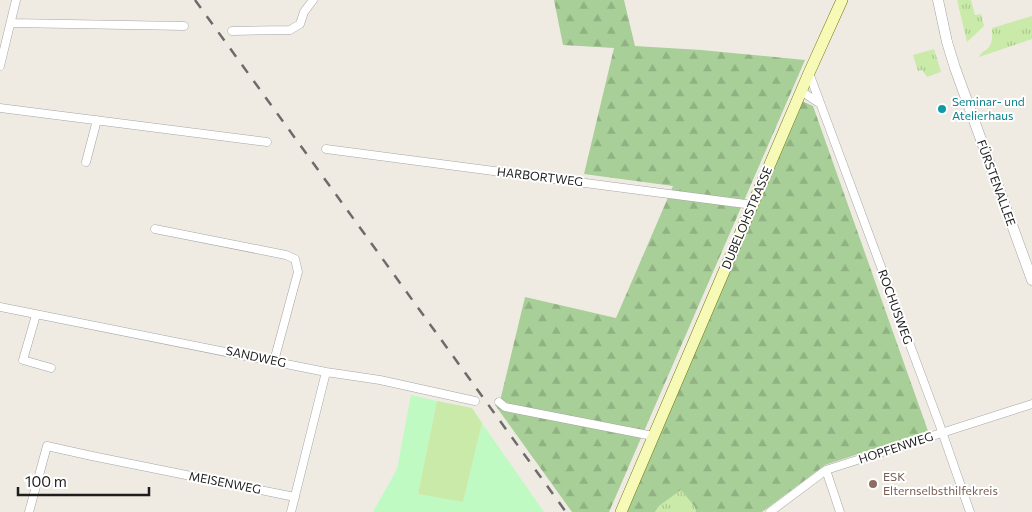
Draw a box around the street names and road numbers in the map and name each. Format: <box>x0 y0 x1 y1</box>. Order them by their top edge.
street label: FÜRSTENALLEE <box>975 138 1019 228</box>
street label: HARBORTWEG <box>496 164 584 188</box>
street label: DUBELOHSTRASSE <box>718 164 774 271</box>
street label: ROCHUSWEG <box>876 267 916 346</box>
street label: SANDWEG <box>225 343 288 369</box>
street label: HOPFENWEG <box>857 428 935 466</box>
street label: MEISENWEG <box>188 468 263 496</box>

